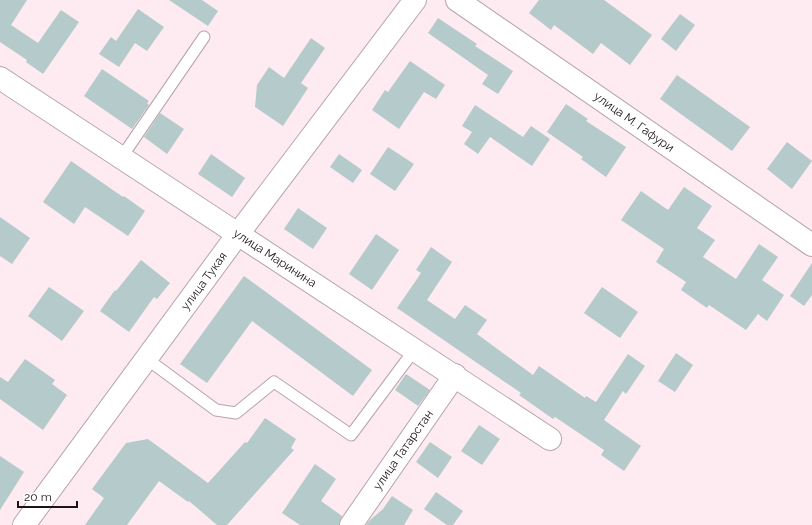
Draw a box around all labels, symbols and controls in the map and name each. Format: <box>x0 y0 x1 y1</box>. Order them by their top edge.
street label: улица М. Гафури <box>591 89 677 155</box>
street label: улица Маринина <box>231 226 319 290</box>
street label: улица Тукая <box>178 249 230 313</box>
street label: улица Татарстан <box>370 407 436 493</box>
scale bar <box>18 483 77 509</box>
text: 20 m <box>24 490 52 504</box>

